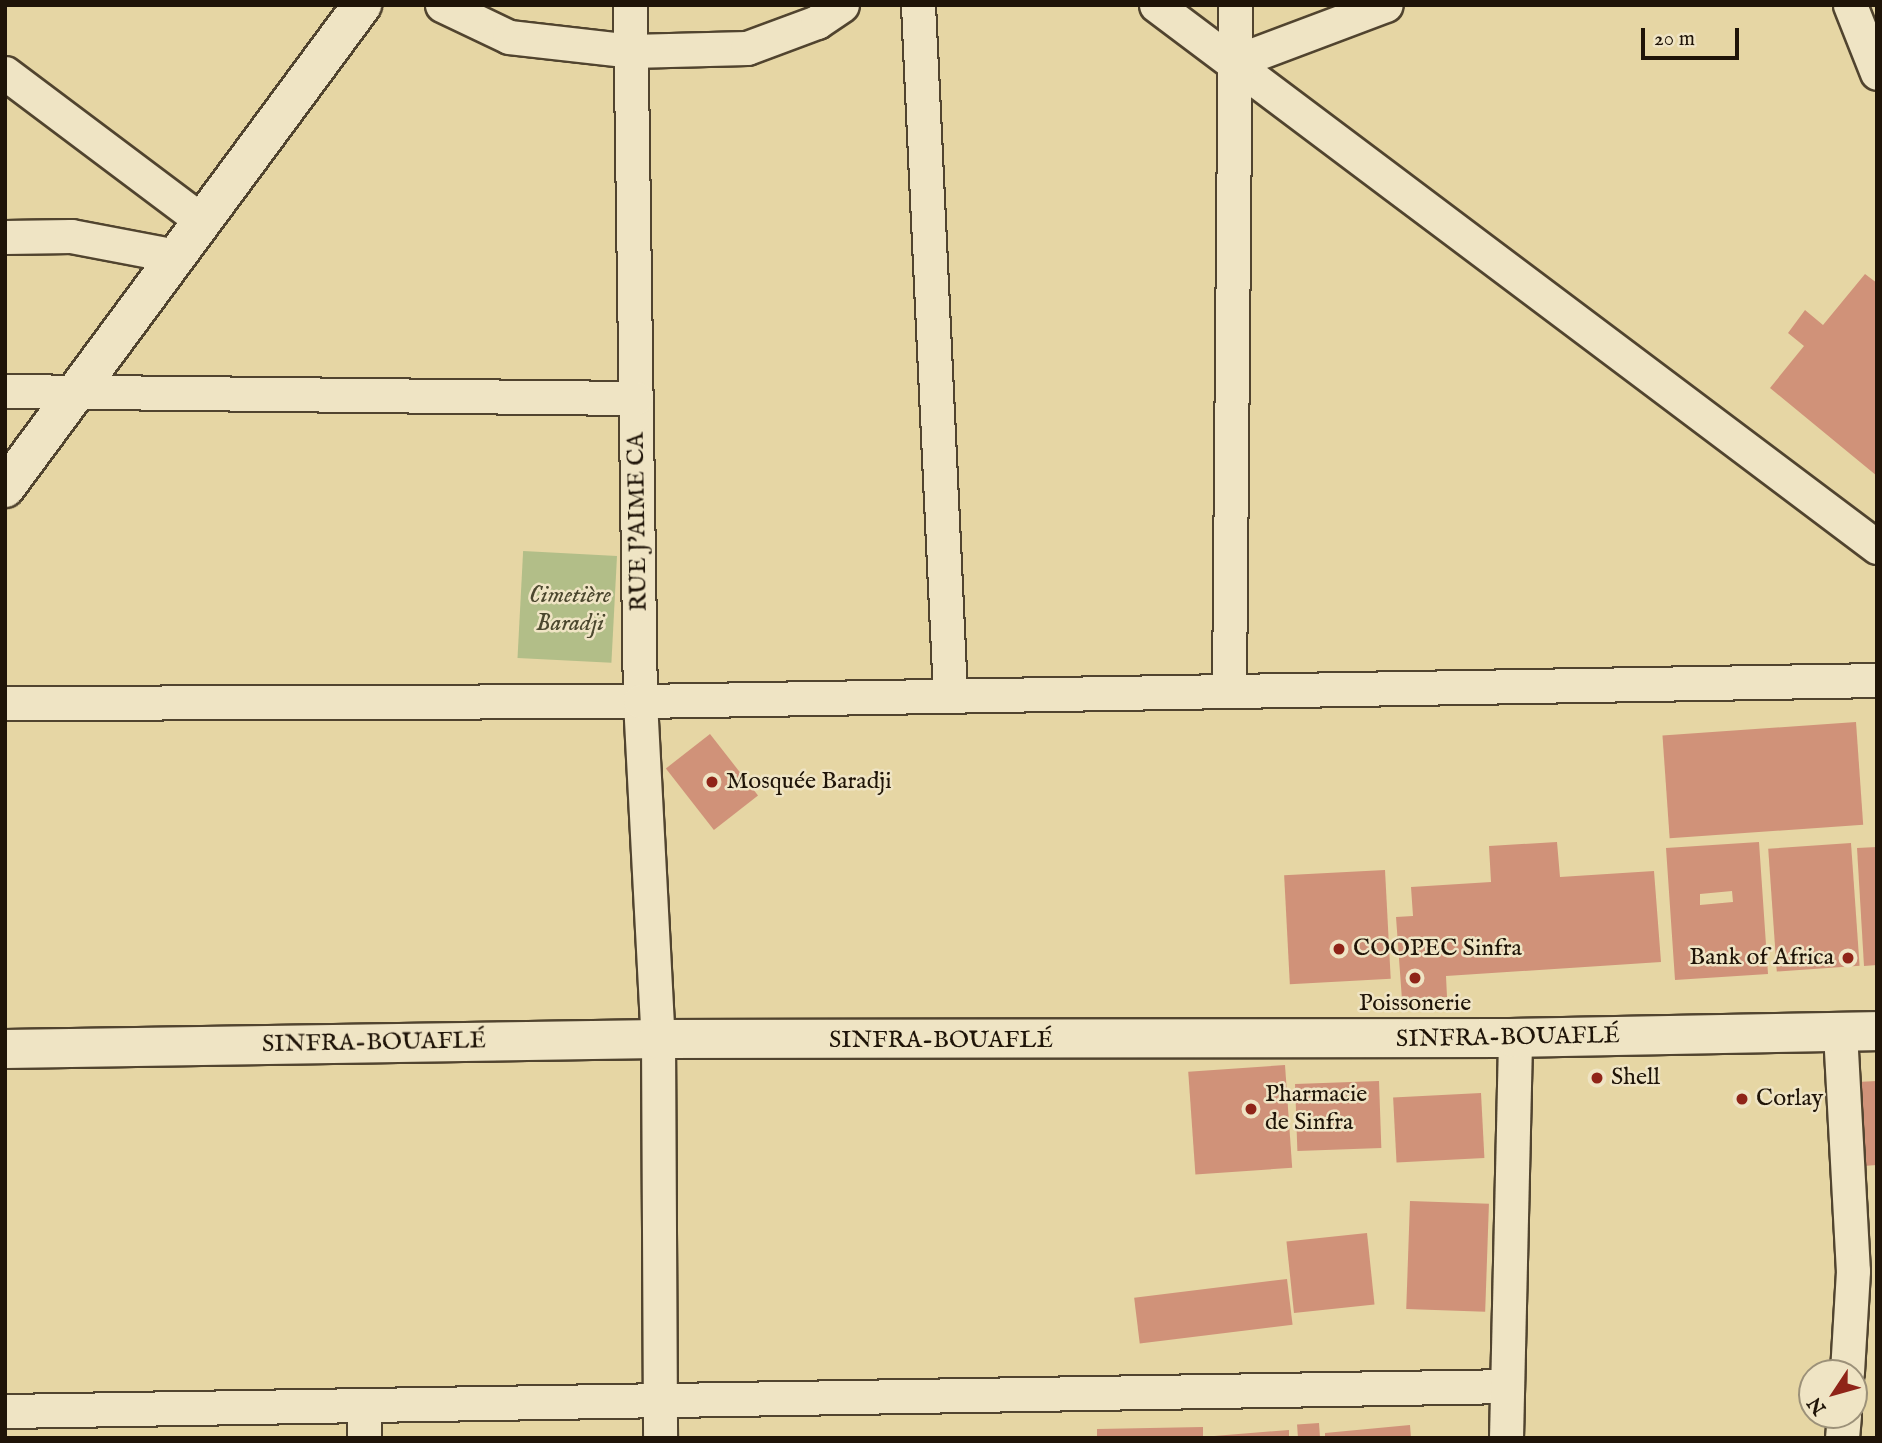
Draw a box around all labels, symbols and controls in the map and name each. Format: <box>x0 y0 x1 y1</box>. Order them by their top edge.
scale bar <box>1644 14 1742 58</box>
text: 20 m <box>1654 26 1695 53</box>
street label: RUE J'AIME CA <box>622 432 654 612</box>
park label: Cimetière Baradji <box>529 582 611 638</box>
place label: Mosquée Baradji <box>726 768 892 796</box>
marker: Mosquée Baradji <box>704 774 720 790</box>
place label: COOPEC Sinfra <box>1353 935 1522 963</box>
marker: COOPEC Sinfra <box>1331 941 1347 957</box>
place label: Bank of Africa <box>1689 944 1834 972</box>
marker: Bank of Africa <box>1840 950 1856 966</box>
marker: Poissonerie <box>1407 970 1423 986</box>
place label: Poissonerie <box>1359 990 1471 1018</box>
street label: SINFRA-BOUAFLÉ <box>1396 1022 1620 1054</box>
street label: SINFRA-BOUAFLÉ <box>262 1027 486 1059</box>
street label: SINFRA-BOUAFLÉ <box>829 1027 1053 1055</box>
place label: Shell <box>1611 1064 1660 1092</box>
marker: Shell <box>1589 1070 1605 1086</box>
place label: Pharmacie de Sinfra <box>1265 1081 1367 1137</box>
place label: Corlay <box>1756 1085 1823 1113</box>
marker: Corlay <box>1734 1091 1750 1107</box>
marker: Pharmacie de Sinfra <box>1243 1101 1259 1117</box>
north arrow <box>1798 1359 1868 1429</box>
text: N <box>1803 1391 1832 1419</box>

